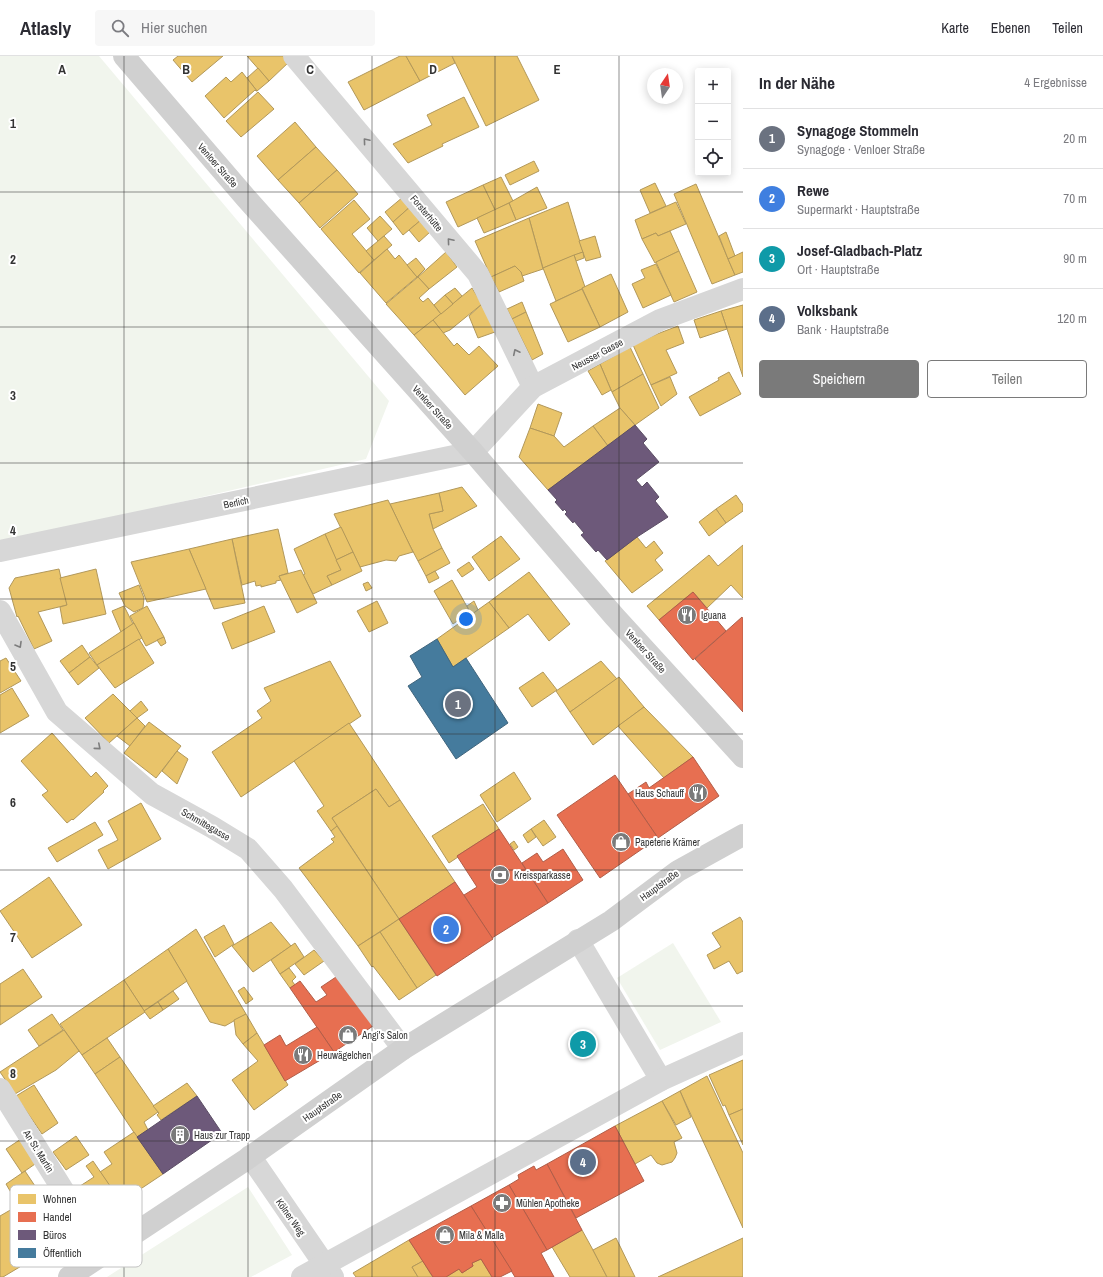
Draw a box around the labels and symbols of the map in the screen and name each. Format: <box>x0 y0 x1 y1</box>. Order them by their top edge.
text: A <box>58 61 66 78</box>
text: B <box>182 61 190 78</box>
text: C <box>306 61 314 78</box>
text: D <box>429 61 437 78</box>
text: E <box>553 61 561 78</box>
north arrow <box>647 68 683 104</box>
text: 1 <box>10 115 16 132</box>
one-way arrow <box>364 139 371 146</box>
street label: Venloer Straße <box>195 140 241 191</box>
street label: Forsterhütte <box>408 192 446 235</box>
one-way arrow <box>448 238 455 246</box>
text: 2 <box>10 251 16 268</box>
street label: Neusser Gasse <box>569 335 626 373</box>
one-way arrow <box>513 349 521 356</box>
street label: Venloer Straße <box>409 383 456 432</box>
text: 3 <box>10 387 16 404</box>
street label: Berlich <box>222 493 250 512</box>
text: 4 <box>10 522 16 539</box>
restaurant icon: Iguana <box>676 604 698 626</box>
your location <box>456 609 476 629</box>
place label: Iguana <box>701 609 727 622</box>
street label: Venloer Straße <box>622 627 669 676</box>
one-way arrow <box>15 641 22 648</box>
text: 5 <box>10 658 16 675</box>
pin: 1 <box>445 689 471 719</box>
one-way arrow <box>93 742 100 749</box>
restaurant icon: Haus Schauff <box>687 782 709 804</box>
place label: Haus Schauff <box>635 787 685 800</box>
text: 6 <box>10 794 16 811</box>
street label: Schmittegasse <box>179 805 233 844</box>
shop icon: Papeterie Krämer <box>610 831 632 853</box>
place label: Papeterie Krämer <box>635 836 700 849</box>
bank icon: Kreissparkasse <box>489 864 511 886</box>
street label: Hauptstraße <box>637 867 682 904</box>
place label: Kreissparkasse <box>514 869 571 882</box>
pin: 2 <box>433 914 459 944</box>
text: 7 <box>10 929 16 946</box>
shop icon: Angi's Salon <box>337 1024 359 1046</box>
place label: Angi's Salon <box>361 1029 408 1042</box>
pin: 3 <box>570 1029 596 1059</box>
restaurant icon: Heuwägelchen <box>292 1044 314 1066</box>
place label: Heuwägelchen <box>317 1049 371 1062</box>
text: 8 <box>10 1065 16 1082</box>
street label: Hauptstraße <box>300 1088 345 1125</box>
building icon: Haus zur Trapp <box>169 1124 191 1146</box>
street label: An St. Martin <box>20 1127 57 1175</box>
place label: Haus zur Trapp <box>194 1129 251 1142</box>
pin: 4 <box>570 1147 596 1177</box>
legend <box>10 1185 142 1267</box>
text: Wohnen <box>43 1192 76 1206</box>
pharmacy icon: Mühlen Apotheke <box>491 1192 513 1214</box>
street label: Kölner Weg <box>273 1196 308 1239</box>
place label: Mühlen Apotheke <box>516 1197 580 1210</box>
text: Handel <box>43 1210 72 1224</box>
shop icon: Mila & Malla <box>434 1224 456 1246</box>
text: Büros <box>43 1228 67 1242</box>
place label: Mila & Malla <box>459 1229 505 1242</box>
text: Öffentlich <box>43 1246 81 1260</box>

